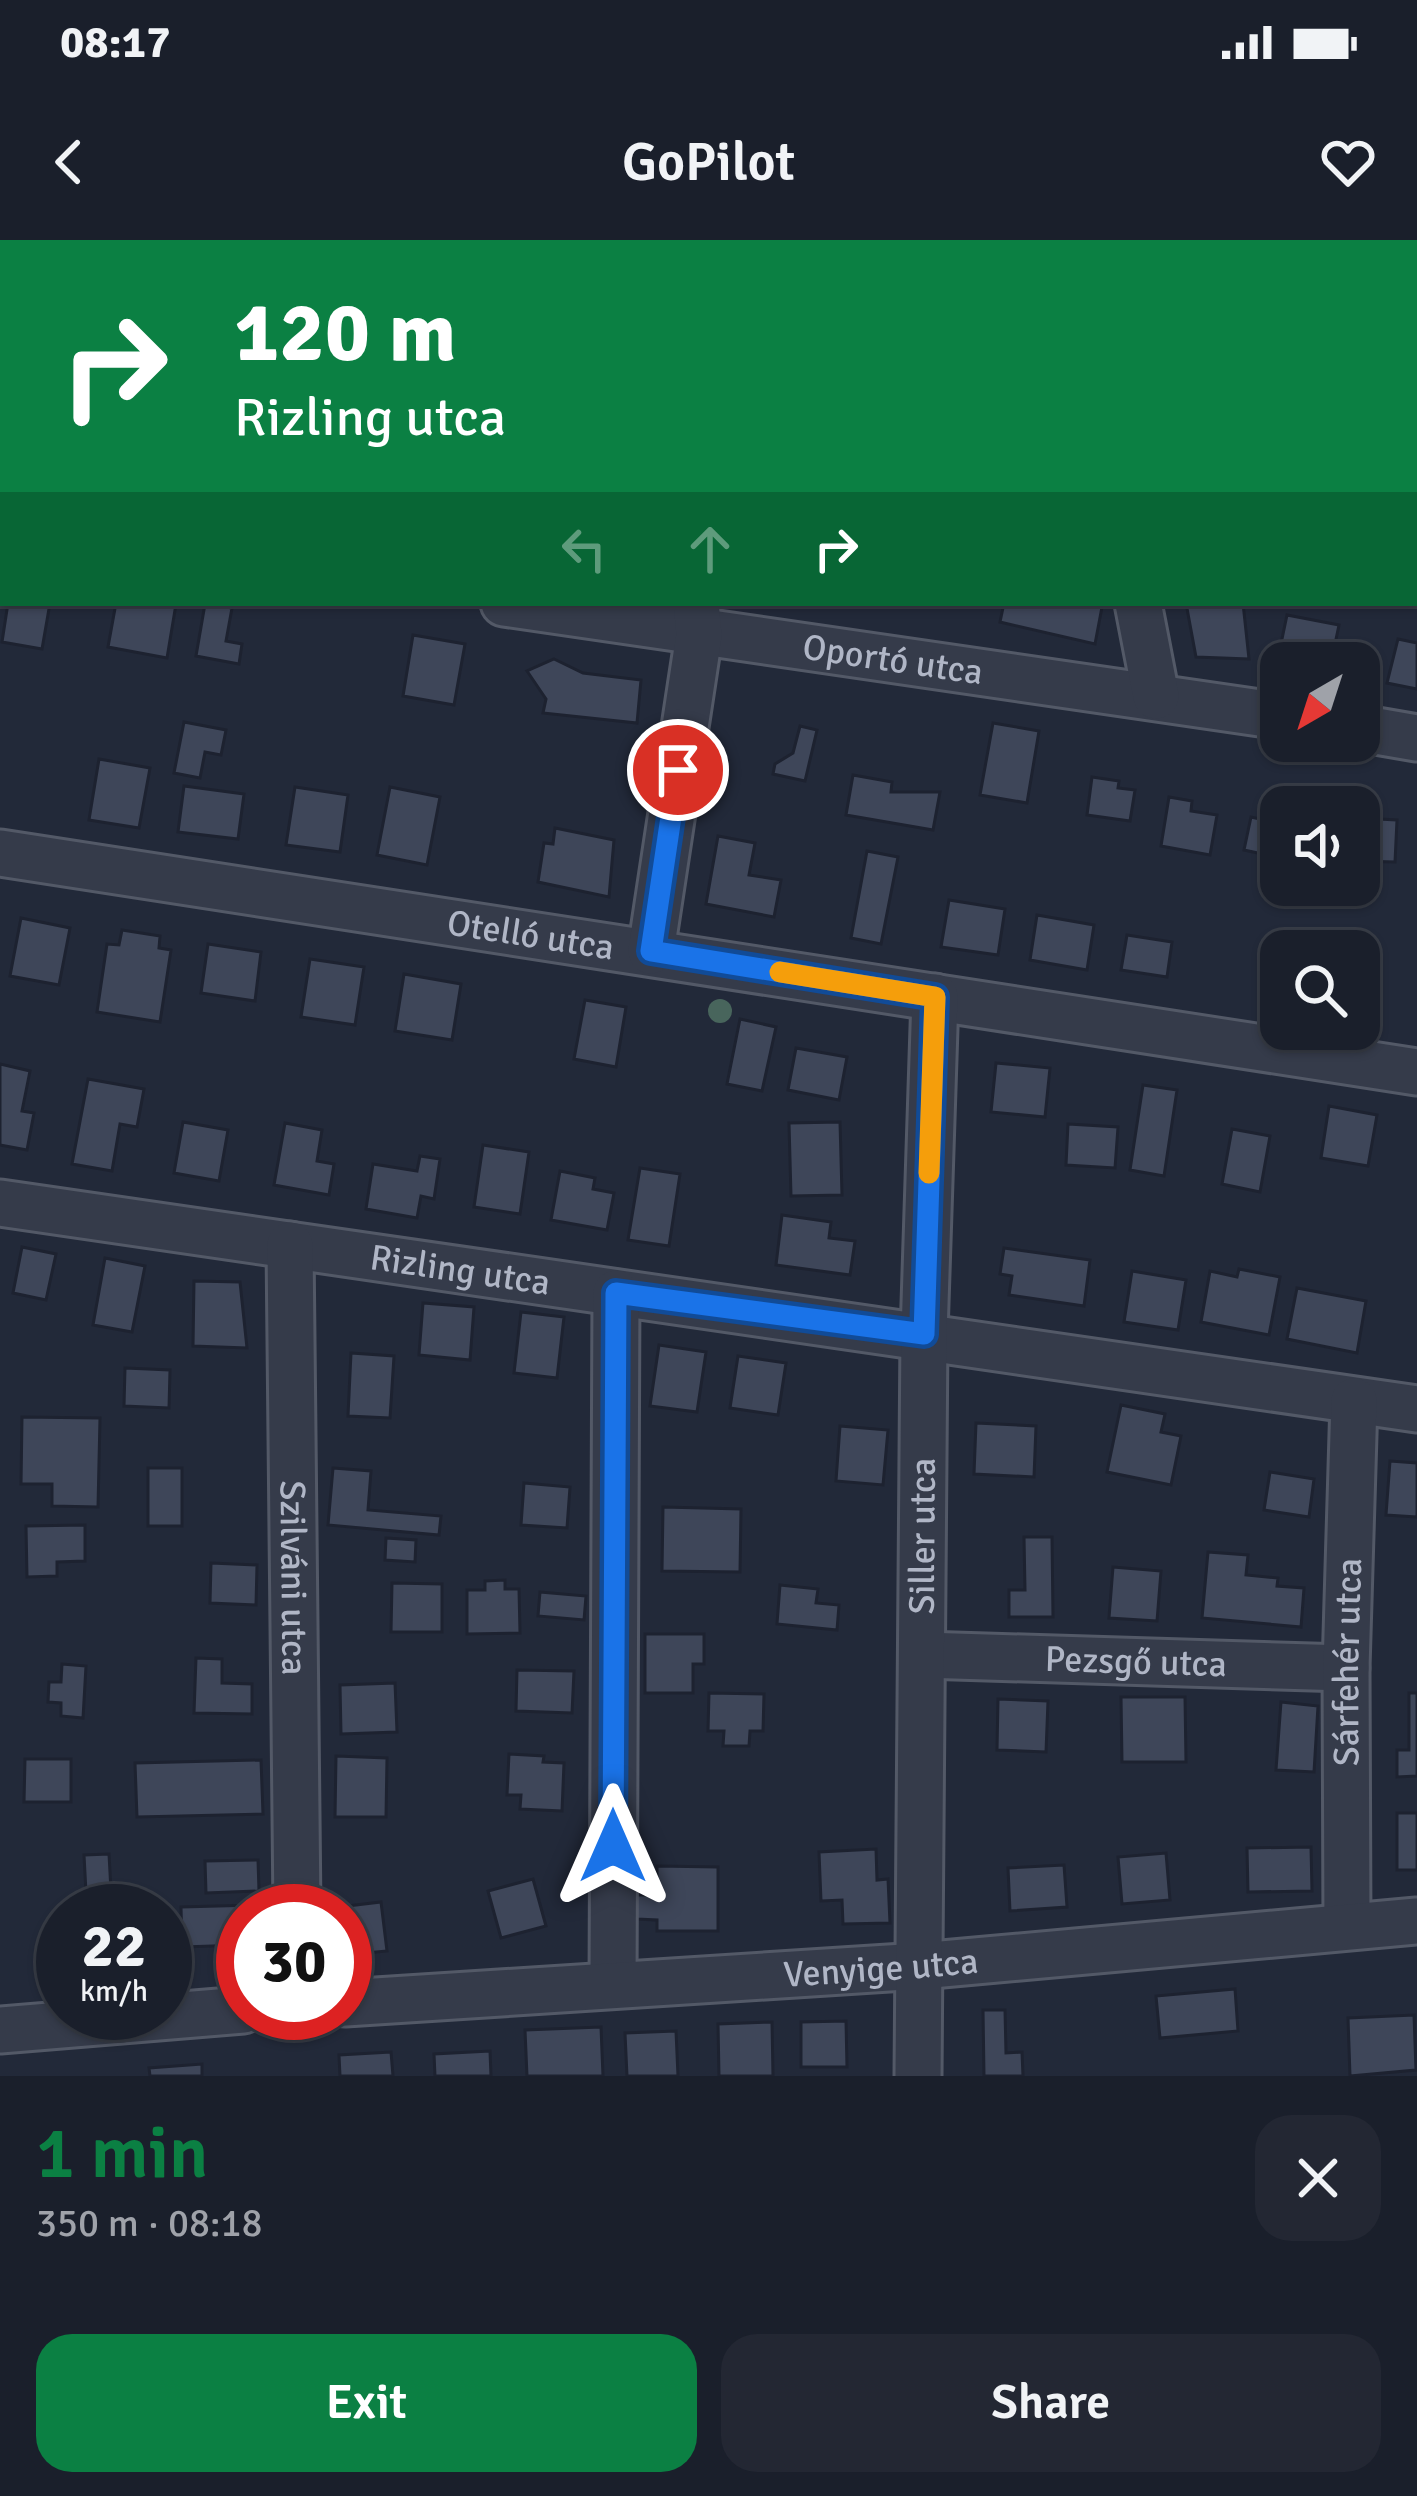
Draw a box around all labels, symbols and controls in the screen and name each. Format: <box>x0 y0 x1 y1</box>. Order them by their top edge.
text: 08:17 <box>60 15 170 70</box>
icon: back <box>36 129 102 195</box>
text: GoPilot <box>622 129 795 196</box>
icon: heart <box>1315 129 1381 195</box>
text: 120 m <box>234 281 456 385</box>
icon: right <box>36 288 192 444</box>
text: Rizling utca <box>234 384 506 451</box>
icon: left <box>551 516 617 582</box>
icon: ahead <box>677 516 743 582</box>
icon: right <box>803 516 869 582</box>
street label: Oportó utca <box>800 624 986 695</box>
north arrow <box>1260 642 1380 762</box>
map controls <box>1260 642 1380 1050</box>
pin <box>627 719 729 821</box>
icon: arrive <box>645 737 711 803</box>
button: sound <box>1260 786 1380 906</box>
street label: Otelló utca <box>444 900 617 970</box>
button: search <box>1260 930 1380 1050</box>
street label: Rizling utca <box>367 1235 553 1305</box>
street label: Siller utca <box>899 1458 945 1615</box>
street label: Szilváni utca <box>270 1480 317 1676</box>
street label: Sárfehér utca <box>1323 1557 1372 1766</box>
street label: Pezsgő utca <box>1044 1636 1228 1687</box>
position arrow <box>550 1783 676 1909</box>
speed limit sign: 30 <box>216 1884 372 2040</box>
text: 22 <box>82 1910 146 1984</box>
street label: Venyige utca <box>782 1938 980 1997</box>
text: km/h <box>80 1973 148 2010</box>
text: 1 min <box>36 2109 208 2198</box>
button: close <box>1255 2115 1381 2241</box>
text: 350 m · 08:18 <box>36 2199 263 2247</box>
button: Exit <box>36 2334 697 2472</box>
button: Share <box>721 2334 1381 2472</box>

